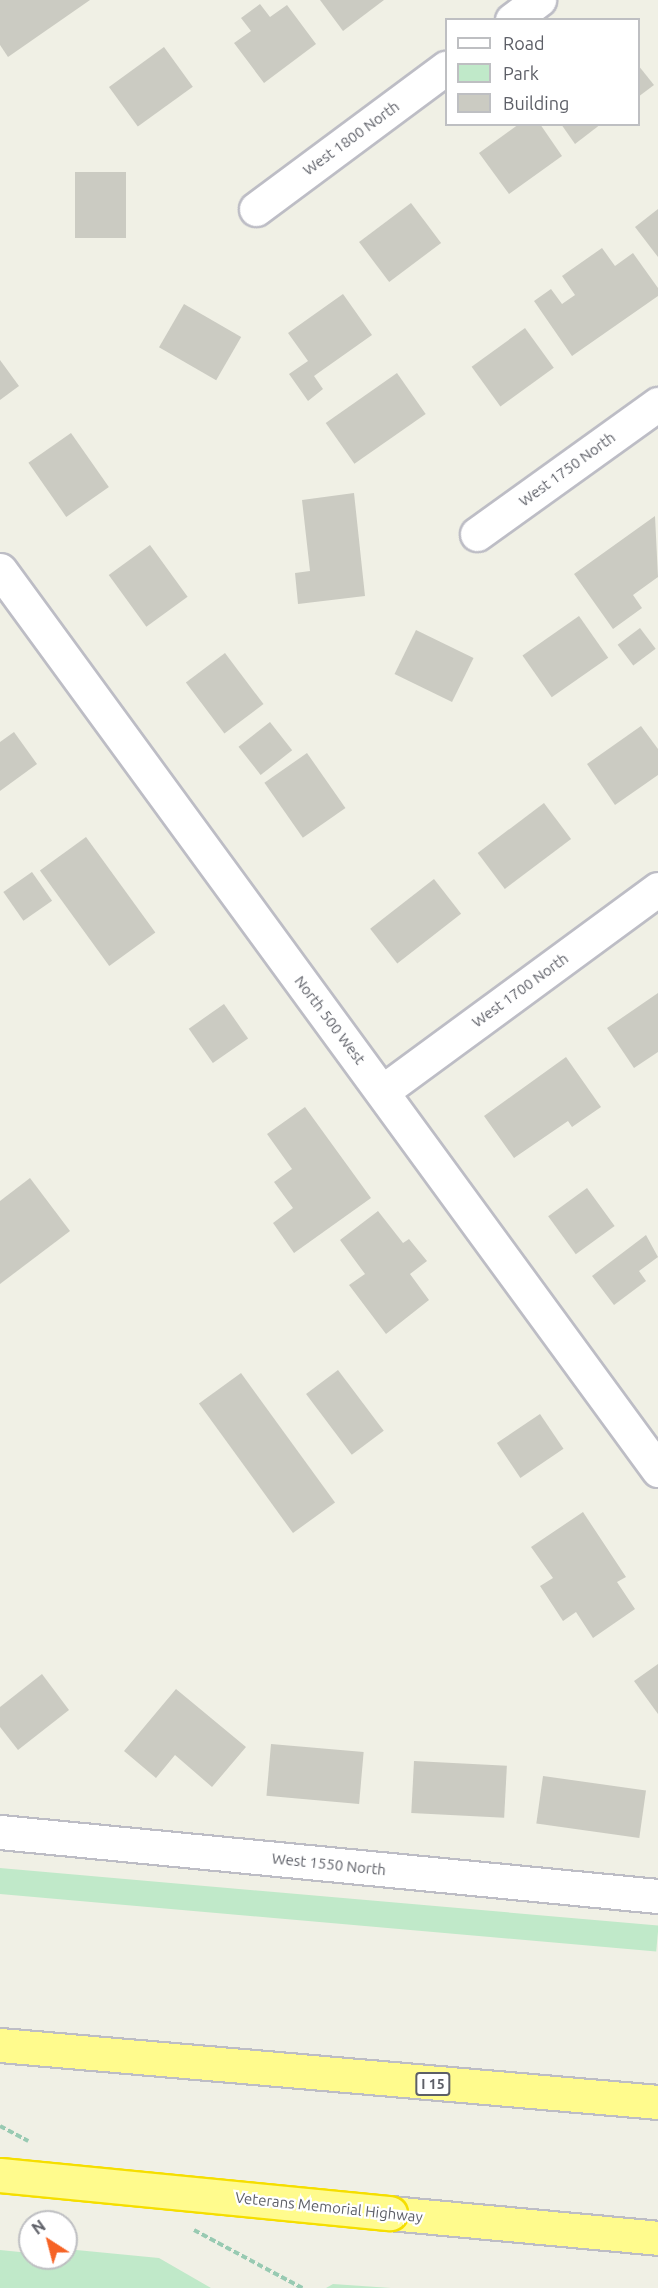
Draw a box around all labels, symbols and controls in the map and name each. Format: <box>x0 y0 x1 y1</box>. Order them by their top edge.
legend <box>445 18 640 126</box>
text: Road <box>503 33 545 53</box>
text: Park <box>503 63 539 83</box>
text: Building <box>503 93 569 113</box>
street label: West 1800 North <box>299 97 403 179</box>
street label: West 1750 North <box>515 428 619 510</box>
street label: West 1700 North <box>468 949 572 1031</box>
street label: North 500 West <box>291 972 369 1068</box>
street label: West 1550 North <box>271 1849 387 1879</box>
road number: I 15 <box>415 2073 451 2095</box>
street label: Veterans Memorial Highway <box>234 2188 424 2226</box>
north arrow <box>18 2210 78 2270</box>
text: N <box>28 2216 49 2238</box>

